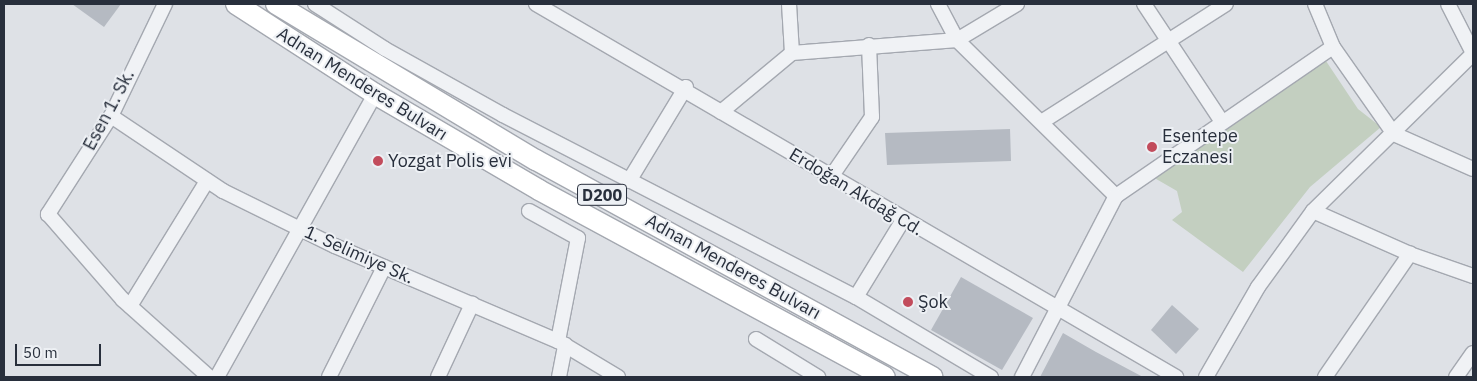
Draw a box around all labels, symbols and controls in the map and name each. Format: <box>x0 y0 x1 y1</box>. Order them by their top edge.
street label: Adnan Menderes Bulvarı <box>273 23 451 145</box>
street label: Esen 1. Sk. <box>79 66 139 154</box>
place label: Esentepe Eczanesi <box>1162 126 1238 168</box>
marker: Esentepe Eczanesi <box>1146 141 1158 153</box>
street label: Erdoğan Akdağ Cd. <box>785 144 927 240</box>
place label: Yozgat Polis evi <box>388 150 512 172</box>
marker: Yozgat Polis evi <box>372 155 384 167</box>
road number: D200 <box>577 182 627 208</box>
street label: Adnan Menderes Bulvarı <box>642 210 824 324</box>
street label: 1. Selimiye Sk. <box>301 221 417 289</box>
place label: Şok <box>918 291 948 313</box>
marker: Şok <box>902 296 914 308</box>
scale bar <box>18 334 104 366</box>
text: 50 m <box>23 343 58 362</box>

